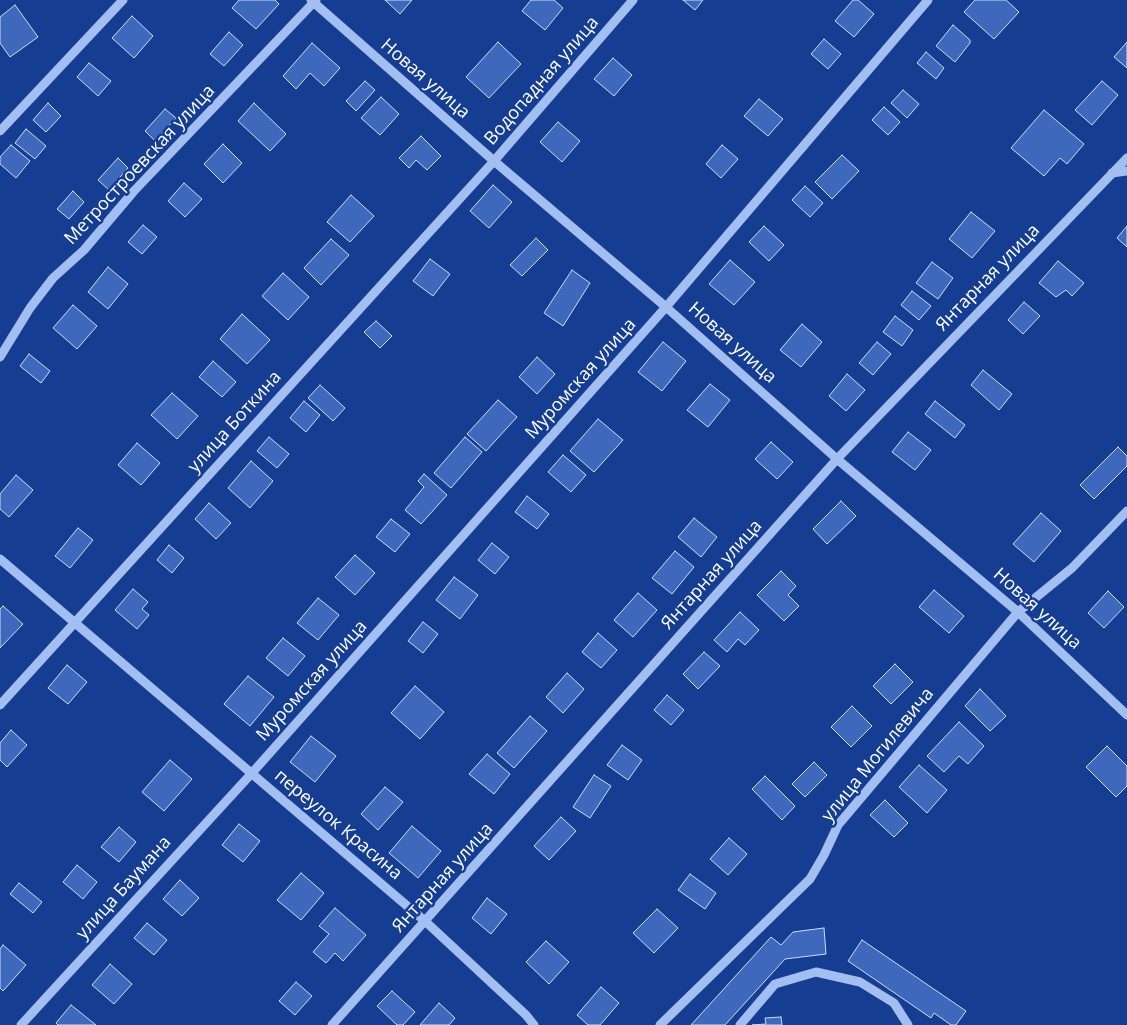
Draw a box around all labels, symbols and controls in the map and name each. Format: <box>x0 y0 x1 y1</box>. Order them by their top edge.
street label: Водопадная улица <box>480 12 604 150</box>
street label: Новая улица <box>376 34 474 124</box>
street label: Метростроевская улица <box>60 81 220 249</box>
street label: Янтарная улица <box>931 220 1045 336</box>
street label: Новая улица <box>683 298 781 388</box>
street label: Муромская улица <box>521 314 641 444</box>
street label: улица Боткина <box>184 367 286 477</box>
street label: Янтарная улица <box>657 516 767 634</box>
street label: Новая улица <box>988 564 1086 654</box>
street label: Муромская улица <box>252 616 372 746</box>
street label: улица Могилевича <box>817 684 939 826</box>
street label: переулок Красина <box>270 765 406 885</box>
street label: Янтарная улица <box>388 819 498 937</box>
street label: улица Баумана <box>72 832 176 944</box>

